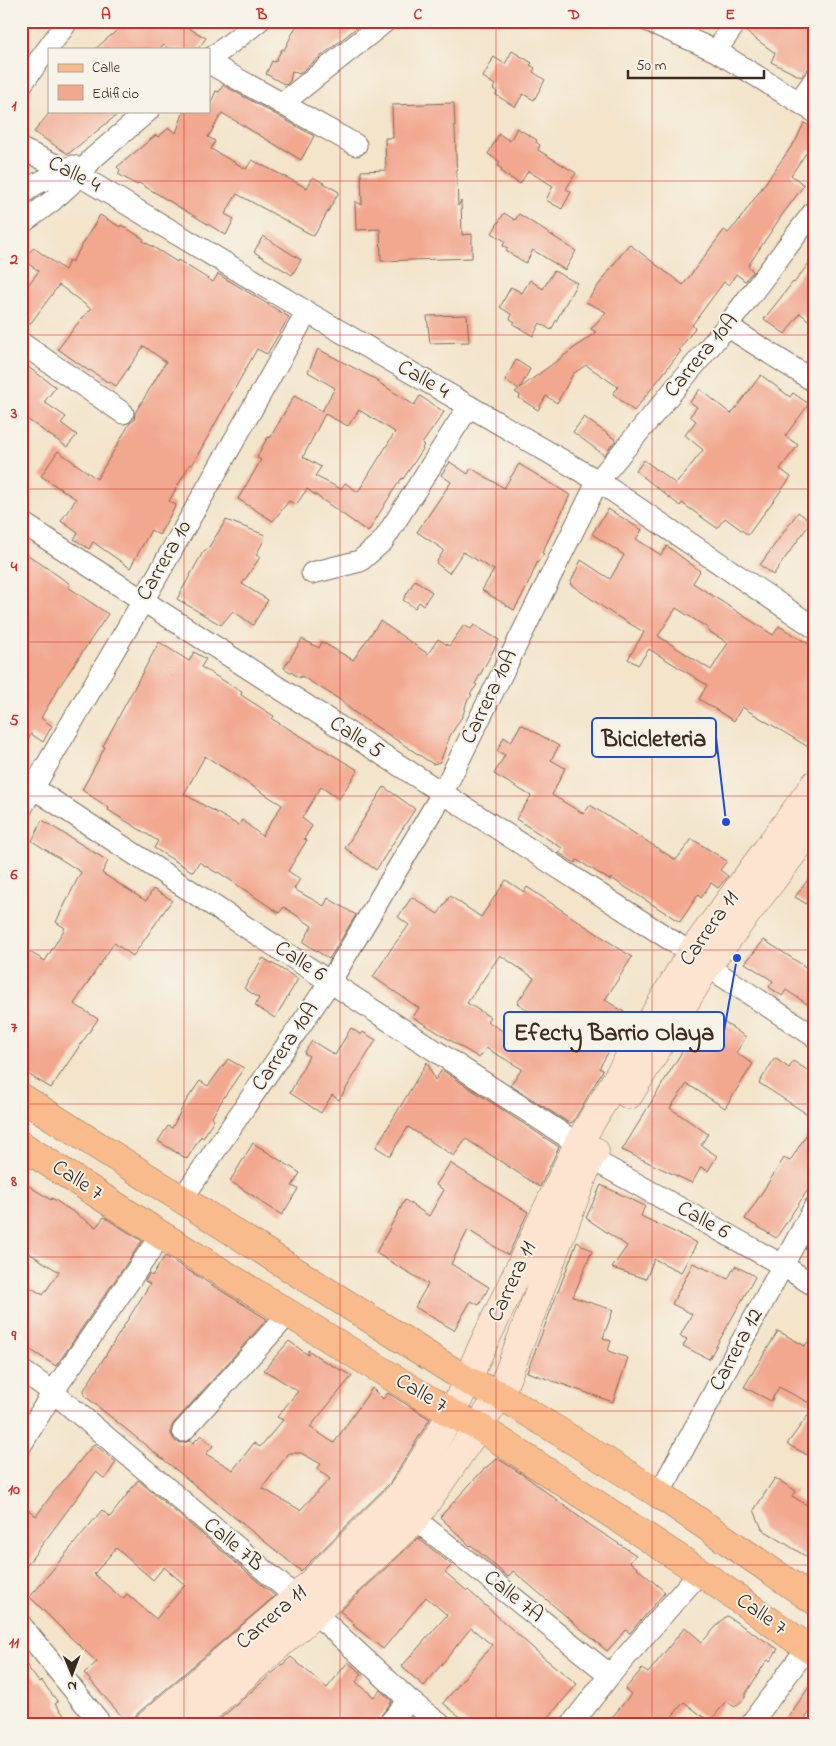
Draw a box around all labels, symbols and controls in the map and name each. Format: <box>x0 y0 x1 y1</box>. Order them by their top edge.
text: A <box>101 3 111 27</box>
text: B <box>256 3 268 27</box>
text: C <box>414 3 423 27</box>
text: D <box>567 3 580 27</box>
text: E <box>725 3 735 27</box>
legend <box>48 48 210 112</box>
scale bar <box>628 48 765 80</box>
text: 50 m <box>636 55 667 77</box>
text: Calle <box>92 57 120 79</box>
text: Edificio <box>92 83 139 105</box>
text: 1 <box>11 94 17 118</box>
street label: Calle 4 <box>42 148 106 202</box>
text: 2 <box>9 248 18 272</box>
street label: Carrera 10A <box>657 307 747 405</box>
street label: Calle 4 <box>391 352 455 408</box>
text: 3 <box>10 402 18 426</box>
street label: Carrera 10 <box>129 515 201 607</box>
text: 4 <box>10 555 18 579</box>
street label: Carrera 10A <box>453 644 527 750</box>
street label: Calle 5 <box>322 708 390 768</box>
text: 5 <box>9 709 19 733</box>
callout: Bicicleteria <box>592 718 716 757</box>
text: Bicicleteria <box>601 723 706 758</box>
text: 6 <box>9 863 18 887</box>
street label: Carrera 11 <box>672 885 748 973</box>
street label: Calle 6 <box>268 933 333 991</box>
street label: Carrera 10A <box>244 996 328 1098</box>
callout: Efecty Barrio Olaya <box>504 1012 724 1051</box>
text: 7 <box>11 1016 18 1040</box>
text: Efecty Barrio Olaya <box>514 1017 714 1053</box>
street label: Calle 7 <box>45 1152 109 1210</box>
text: 8 <box>10 1170 17 1194</box>
street label: Calle 6 <box>671 1193 736 1249</box>
street label: Carrera 11 <box>480 1236 546 1328</box>
street label: Carrera 12 <box>702 1303 772 1397</box>
text: 9 <box>11 1324 17 1348</box>
street label: Calle 7 <box>389 1366 453 1422</box>
text: 10 <box>8 1478 20 1502</box>
street label: Calle 7B <box>196 1510 270 1580</box>
street label: Calle 7A <box>476 1563 550 1631</box>
street label: Carrera 11 <box>229 1578 315 1658</box>
street label: Calle 7 <box>729 1586 793 1644</box>
text: 11 <box>9 1631 20 1655</box>
north arrow <box>48 1648 98 1698</box>
text: N <box>67 1675 77 1696</box>

